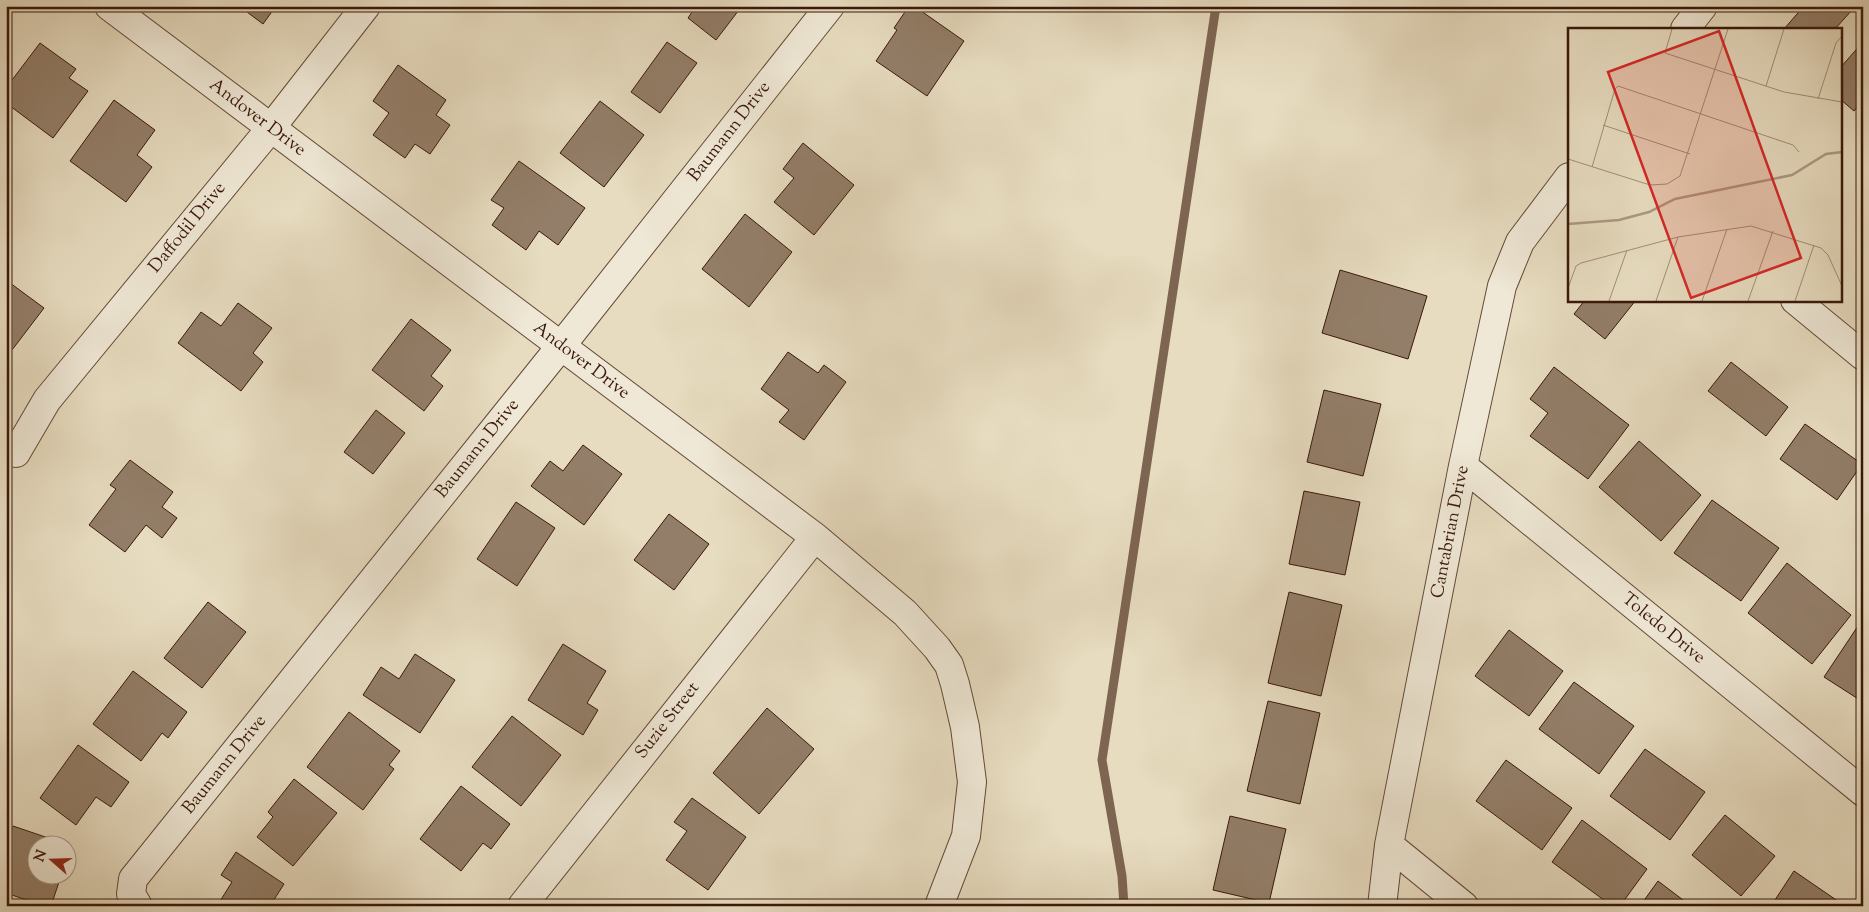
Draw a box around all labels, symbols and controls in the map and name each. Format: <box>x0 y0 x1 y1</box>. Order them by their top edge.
inset map <box>1568 28 1842 301</box>
street label: Andover Drive <box>203 73 311 163</box>
street label: Baumann Drive <box>682 76 778 188</box>
street label: Daffodil Drive <box>143 177 233 279</box>
street label: Andover Drive <box>527 316 635 406</box>
street label: Baumann Drive <box>430 394 526 504</box>
street label: Cantabrian Drive <box>1425 463 1477 601</box>
street label: Toledo Drive <box>1616 587 1710 671</box>
street label: Suzie Street <box>630 677 706 765</box>
street label: Baumann Drive <box>177 710 273 820</box>
north arrow <box>28 834 78 884</box>
text: N <box>30 848 53 865</box>

